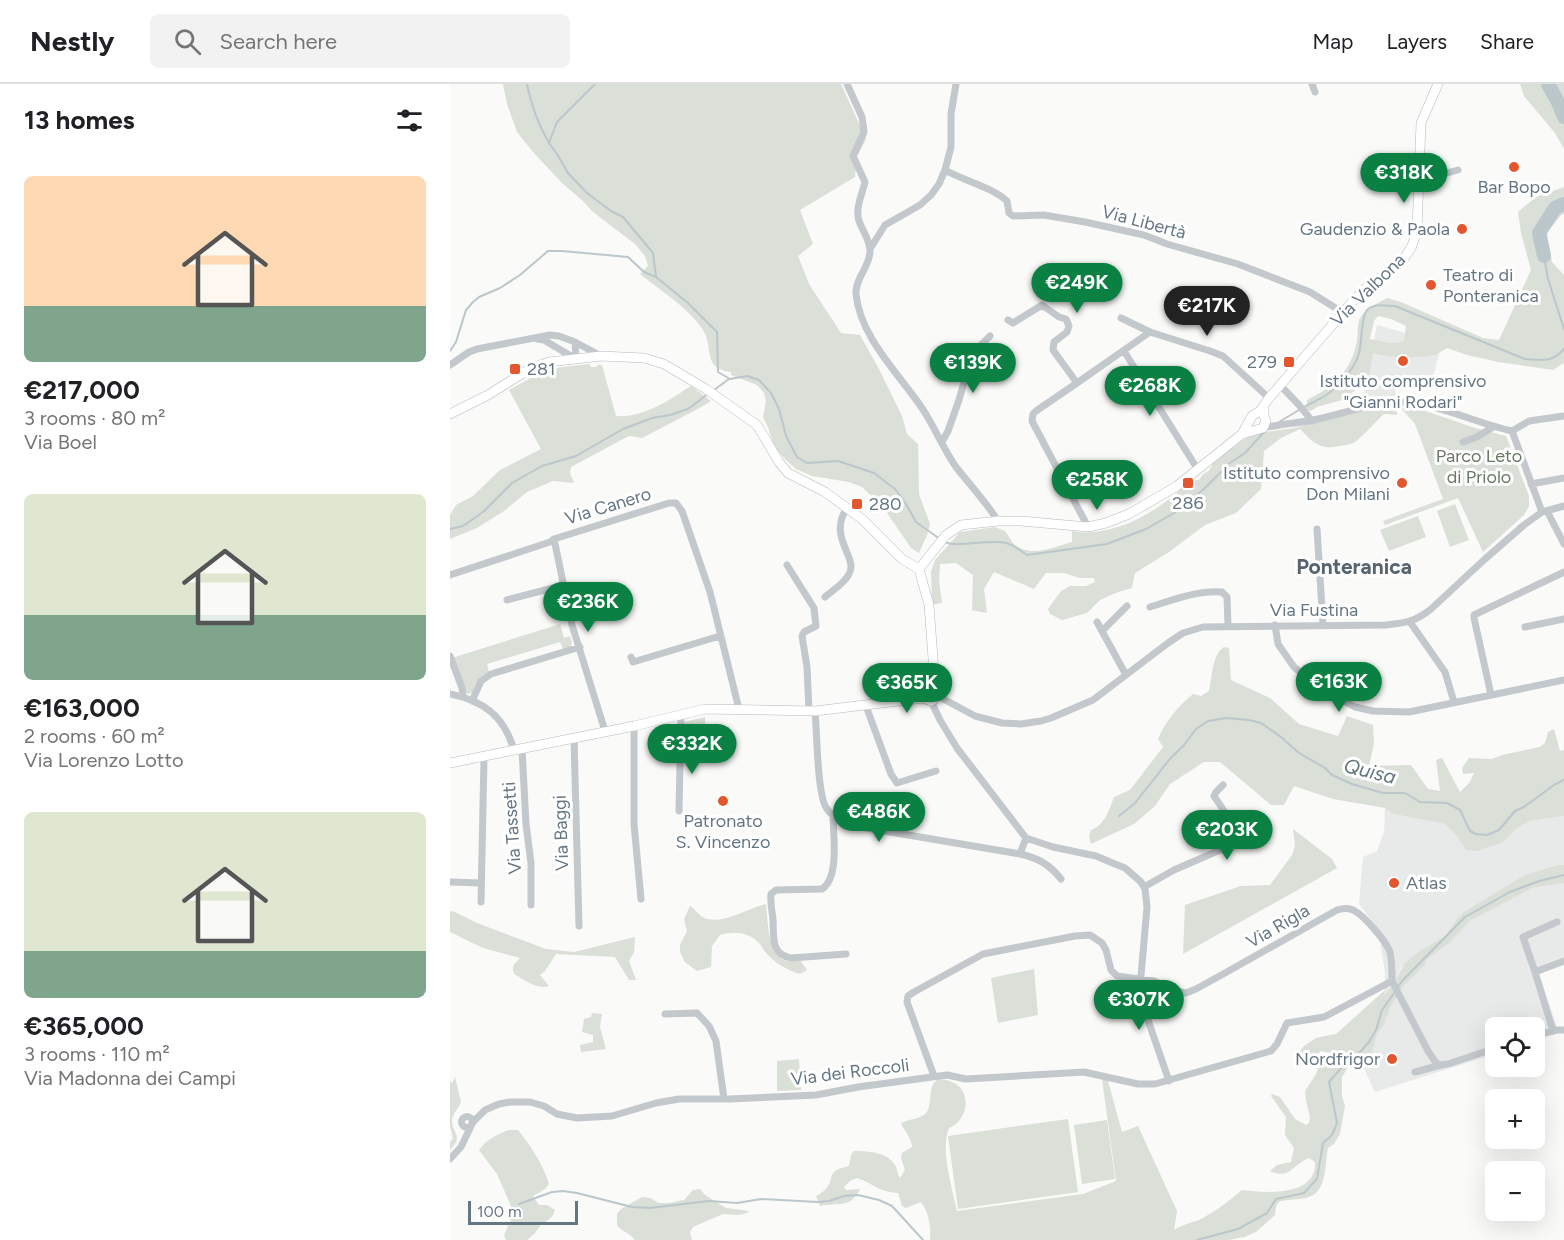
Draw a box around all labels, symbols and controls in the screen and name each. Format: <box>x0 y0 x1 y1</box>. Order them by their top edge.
search box <box>150 14 570 68</box>
text: Nestly <box>30 24 114 58</box>
icon: search <box>171 25 204 58</box>
text: Search here <box>219 28 337 55</box>
text: Map <box>1313 29 1353 54</box>
text: Layers <box>1386 29 1447 54</box>
text: Share <box>1480 29 1534 54</box>
text: 13 homes <box>24 104 135 136</box>
icon: filters <box>393 104 426 137</box>
pin: €318K <box>1362 153 1446 204</box>
text: €318K <box>1374 160 1434 184</box>
marker: Bar Bopo <box>1507 160 1521 174</box>
place label: Bar Bopo <box>1477 176 1551 198</box>
street label: Via Libertà <box>1100 200 1188 244</box>
icon: home <box>171 215 279 323</box>
place label: Gaudenzio & Paola <box>1300 218 1450 240</box>
marker: Gaudenzio & Paola <box>1455 222 1469 236</box>
street label: Via Valbona <box>1326 249 1410 331</box>
pin: €249K <box>1035 263 1119 314</box>
place label: Teatro di Ponteranica <box>1443 264 1539 307</box>
text: €249K <box>1045 270 1109 294</box>
marker: Teatro di Ponteranica <box>1424 278 1438 292</box>
pin: €217K <box>1165 286 1249 337</box>
text: €217K <box>1178 293 1236 317</box>
pin: €139K <box>931 343 1015 394</box>
text: €139K <box>944 350 1002 374</box>
place label: 279 <box>1247 351 1277 373</box>
marker: Istituto comprensivo "Gianni Rodari" <box>1396 354 1410 368</box>
marker: 279 <box>1282 355 1296 369</box>
place label: 281 <box>527 358 556 380</box>
marker: 281 <box>508 362 522 376</box>
pin: €268K <box>1108 366 1192 417</box>
place label: Istituto comprensivo "Gianni Rodari" <box>1320 370 1486 413</box>
text: €268K <box>1119 373 1181 397</box>
text: €217,000 <box>24 374 140 406</box>
text: 3 rooms · 80 m² <box>24 406 165 430</box>
text: Via Boel <box>24 430 97 454</box>
park label: Parco Leto di Priolo <box>1436 445 1522 488</box>
pin: €258K <box>1055 460 1139 511</box>
place label: Istituto comprensivo Don Milani <box>1223 462 1390 505</box>
text: €258K <box>1066 467 1128 491</box>
marker: 286 <box>1181 476 1195 490</box>
marker: Istituto comprensivo Don Milani <box>1395 476 1409 490</box>
street label: Via Canero <box>562 482 654 530</box>
place label: 286 <box>1172 492 1204 514</box>
place label: 280 <box>869 493 902 515</box>
marker: 280 <box>850 497 864 511</box>
icon: home <box>171 533 279 641</box>
district label: Ponteranica <box>1296 554 1412 579</box>
pin: €236K <box>546 582 630 633</box>
text: €236K <box>557 589 619 613</box>
street label: Via Fustina <box>1270 599 1358 621</box>
pin: €163K <box>1297 662 1381 713</box>
pin: €365K <box>865 663 949 714</box>
text: €163K <box>1310 669 1368 693</box>
text: €365K <box>876 670 938 694</box>
text: €163,000 <box>24 692 140 724</box>
text: 2 rooms · 60 m² <box>24 724 165 748</box>
pin: €332K <box>650 724 734 775</box>
text: €332K <box>661 731 723 755</box>
text: Via Lorenzo Lotto <box>24 748 184 772</box>
water label: Quisa <box>1342 753 1399 789</box>
street label: Via Tassetti <box>498 781 526 875</box>
pin: €486K <box>837 792 921 843</box>
marker: Patronato S. Vincenzo <box>716 794 730 808</box>
street label: Via Baggi <box>549 795 573 871</box>
text: €486K <box>847 799 911 823</box>
place label: Patronato S. Vincenzo <box>676 810 770 853</box>
pin: €203K <box>1185 810 1269 861</box>
text: €203K <box>1196 817 1258 841</box>
icon: home <box>171 851 279 959</box>
place label: Atlas <box>1406 872 1447 894</box>
marker: Atlas <box>1387 876 1401 890</box>
street label: Via Rigla <box>1242 899 1314 953</box>
pin: €307K <box>1097 980 1181 1031</box>
text: €307K <box>1108 987 1170 1011</box>
text: €365,000 <box>24 1010 144 1042</box>
map controls <box>1485 1017 1545 1221</box>
button: locate <box>1485 1017 1545 1077</box>
text: 3 rooms · 110 m² <box>24 1042 170 1066</box>
place label: Nordfrigor <box>1295 1048 1380 1070</box>
marker: Nordfrigor <box>1385 1052 1399 1066</box>
street label: Via dei Roccoli <box>790 1054 910 1090</box>
text: Via Madonna dei Campi <box>24 1066 236 1090</box>
button: + <box>1485 1089 1545 1149</box>
button: − <box>1485 1161 1545 1221</box>
scale bar <box>468 1198 578 1226</box>
text: 100 m <box>477 1202 522 1221</box>

